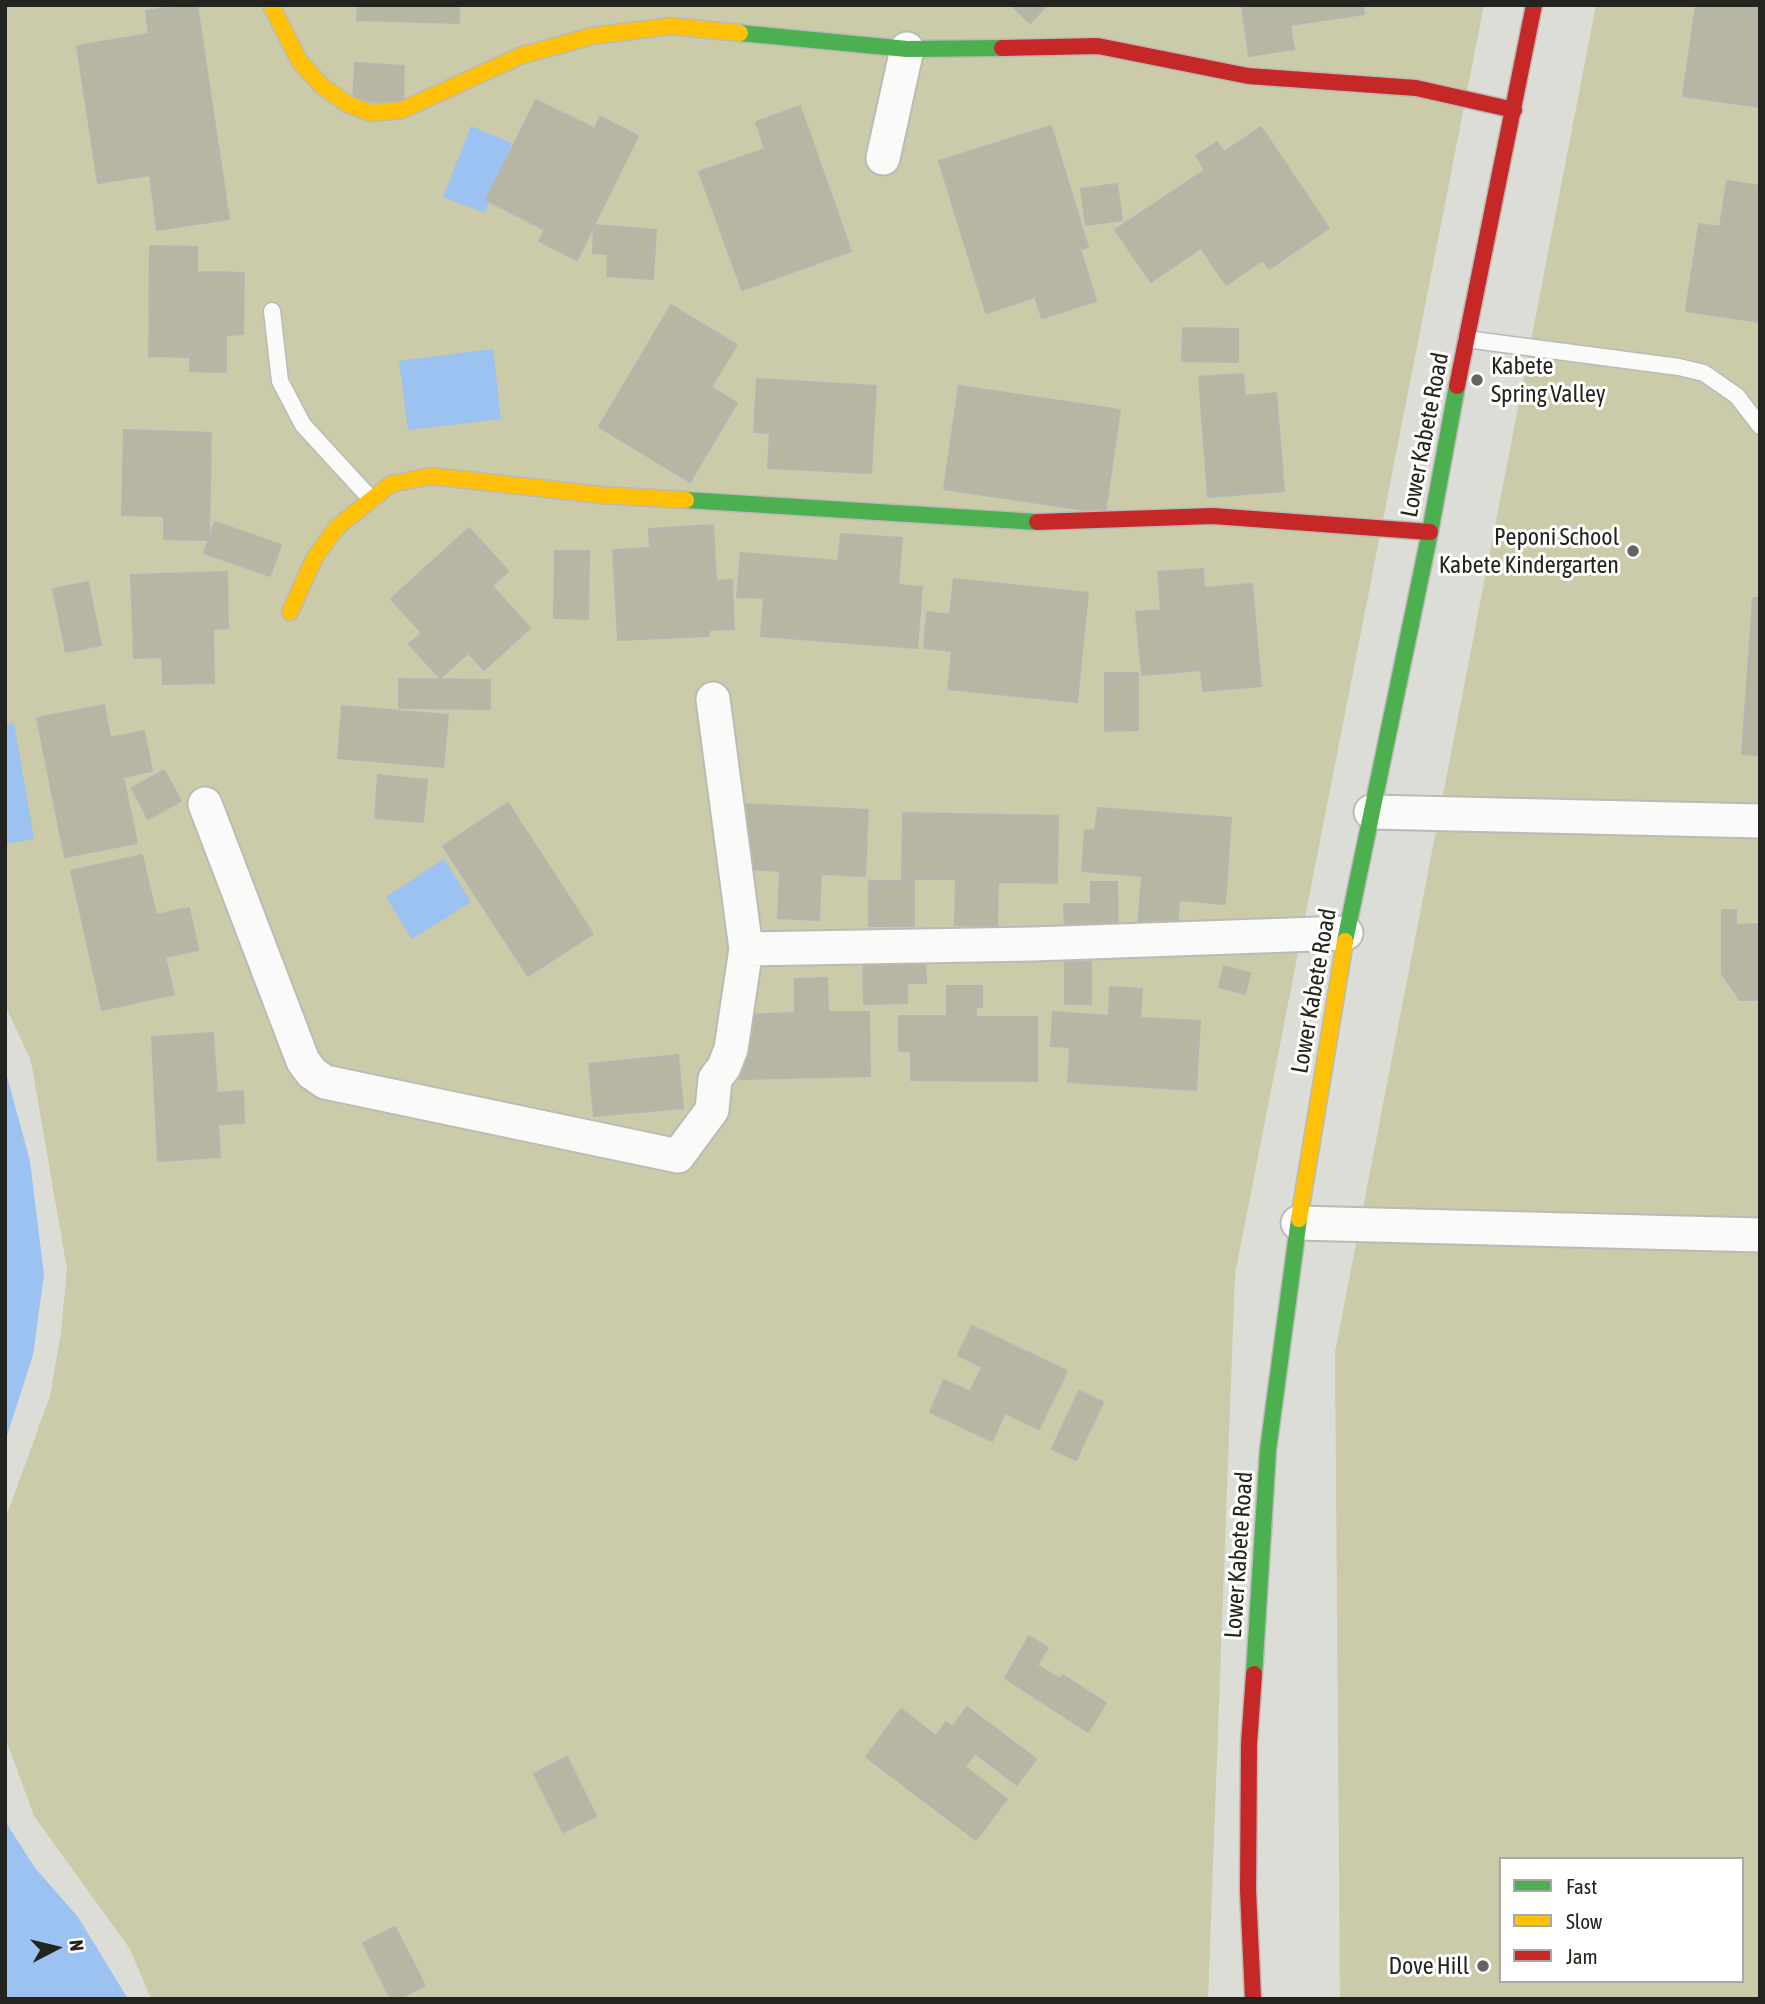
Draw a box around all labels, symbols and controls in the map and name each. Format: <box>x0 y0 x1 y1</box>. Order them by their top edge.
street label: Lower Kabete Road <box>1395 350 1455 520</box>
place label: Kabete Spring Valley <box>1491 352 1606 408</box>
marker: Kabete Spring Valley <box>1469 372 1485 388</box>
place label: Peponi School Kabete Kindergarten <box>1439 523 1619 579</box>
marker: Peponi School Kabete Kindergarten <box>1625 543 1641 559</box>
street label: Lower Kabete Road <box>1285 906 1343 1076</box>
street label: Lower Kabete Road <box>1219 1471 1259 1639</box>
legend <box>1499 1857 1744 1983</box>
text: Fast <box>1566 1874 1597 1898</box>
text: Slow <box>1566 1909 1602 1933</box>
north arrow <box>21 1913 91 1983</box>
text: N <box>65 1939 88 1952</box>
text: Jam <box>1566 1944 1598 1968</box>
place label: Dove Hill <box>1389 1952 1469 1980</box>
marker: Dove Hill <box>1475 1958 1491 1974</box>

